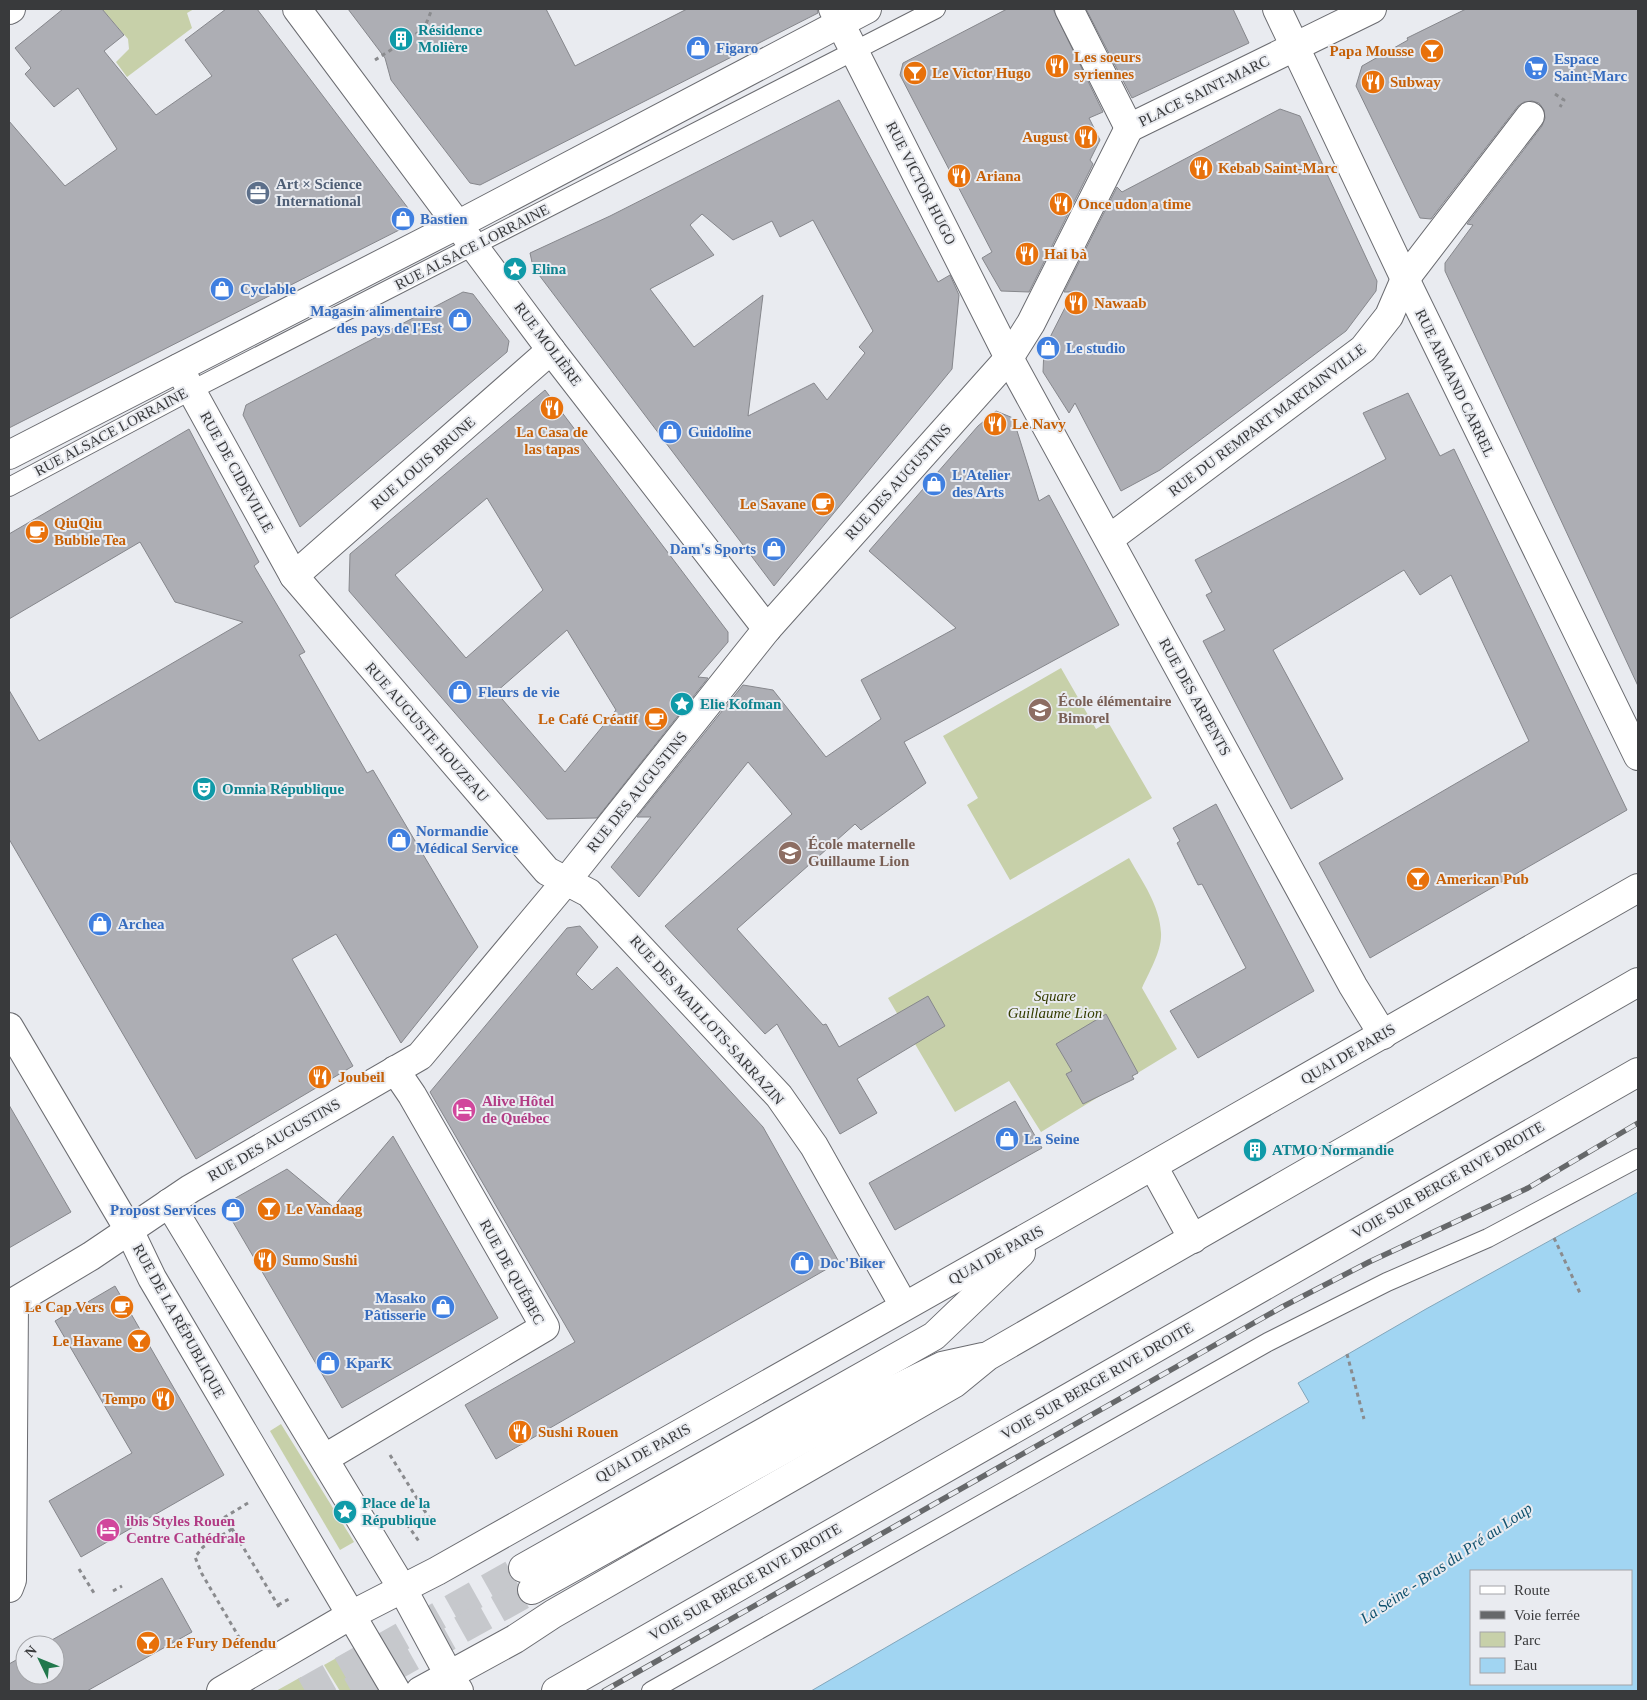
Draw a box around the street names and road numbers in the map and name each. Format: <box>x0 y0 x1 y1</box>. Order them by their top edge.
street label: PLACE SAINT-MARC <box>1136 52 1272 130</box>
street label: RUE VICTOR HUGO <box>883 119 959 247</box>
street label: RUE ALSACE LORRAINE <box>392 201 552 293</box>
street label: RUE MOLIÈRE <box>511 299 585 389</box>
street label: RUE ARMAND CARREL <box>1412 306 1498 460</box>
street label: RUE DU REMPART MARTAINVILLE <box>1165 341 1369 499</box>
street label: RUE ALSACE LORRAINE <box>32 385 190 479</box>
street label: RUE DE CIDEVILLE <box>197 409 277 535</box>
street label: RUE LOUIS BRUNE <box>368 413 478 513</box>
street label: RUE DES AUGUSTINS <box>842 421 954 543</box>
street label: RUE DES ARPENTS <box>1156 636 1234 758</box>
street label: RUE AUGUSTE HOUZEAU <box>362 659 492 805</box>
street label: RUE DES AUGUSTINS <box>584 729 690 855</box>
street label: RUE DES MAILLOTS-SARRAZIN <box>627 932 787 1108</box>
street label: QUAI DE PARIS <box>1298 1021 1398 1087</box>
street label: RUE DES AUGUSTINS <box>205 1096 343 1184</box>
street label: VOIE SUR BERGE RIVE DROITE <box>1349 1118 1547 1242</box>
street label: RUE DE QUÉBEC <box>477 1217 547 1327</box>
street label: QUAI DE PARIS <box>946 1222 1046 1288</box>
street label: RUE DE LA RÉPUBLIQUE <box>130 1241 228 1401</box>
street label: VOIE SUR BERGE RIVE DROITE <box>998 1319 1196 1443</box>
street label: QUAI DE PARIS <box>593 1420 693 1486</box>
street label: VOIE SUR BERGE RIVE DROITE <box>646 1520 844 1644</box>

